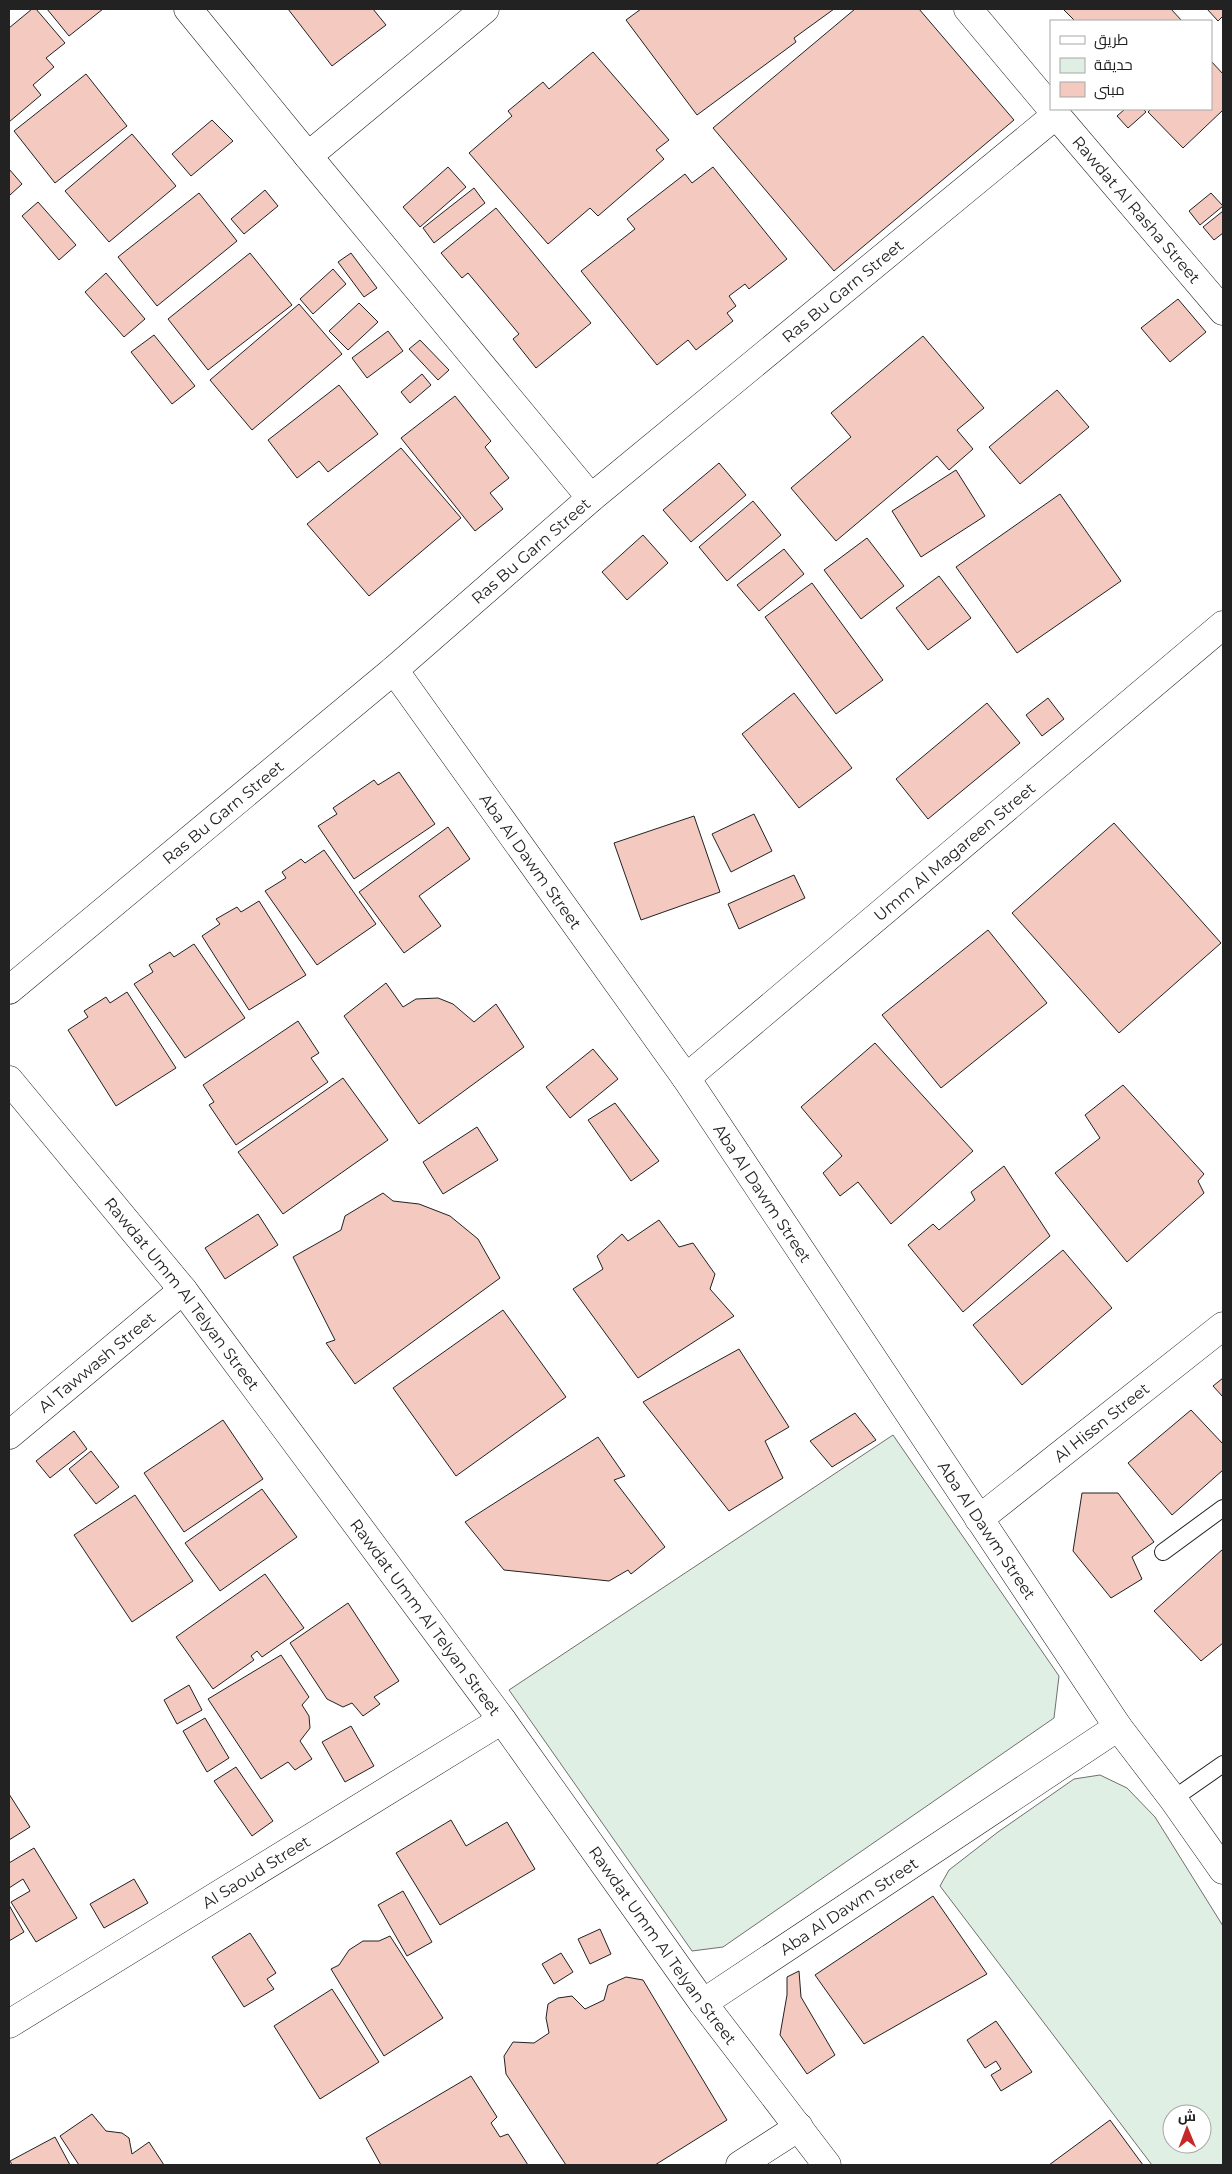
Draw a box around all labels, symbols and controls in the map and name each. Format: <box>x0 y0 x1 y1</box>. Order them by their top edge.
legend <box>1050 20 1212 110</box>
text: طريق <box>1094 30 1128 50</box>
text: حديقة <box>1094 55 1133 74</box>
text: مبنى <box>1094 80 1125 100</box>
street label: Rawdat Al Rasha Street <box>1068 132 1204 288</box>
street label: Ras Bu Garn Street <box>778 235 908 347</box>
street label: Ras Bu Garn Street <box>468 494 595 608</box>
street label: Ras Bu Garn Street <box>159 757 288 868</box>
street label: Umm Al Magareen Street <box>870 778 1039 925</box>
street label: Aba Al Dawm Street <box>475 790 586 933</box>
street label: Aba Al Dawm Street <box>709 1121 815 1267</box>
street label: Rawdat Umm Al Telyan Street <box>100 1194 263 1395</box>
street label: Al Tawwash Street <box>35 1308 160 1417</box>
street label: Al Hissn Street <box>1050 1379 1154 1466</box>
street label: Aba Al Dawm Street <box>934 1458 1040 1604</box>
street label: Rawdat Umm Al Telyan Street <box>346 1515 505 1720</box>
street label: Al Saoud Street <box>199 1831 314 1913</box>
street label: Rawdat Umm Al Telyan Street <box>585 1843 741 2049</box>
street label: Aba Al Dawm Street <box>776 1853 922 1959</box>
north arrow <box>1162 2104 1212 2154</box>
text: ش <box>1178 2107 1196 2125</box>

